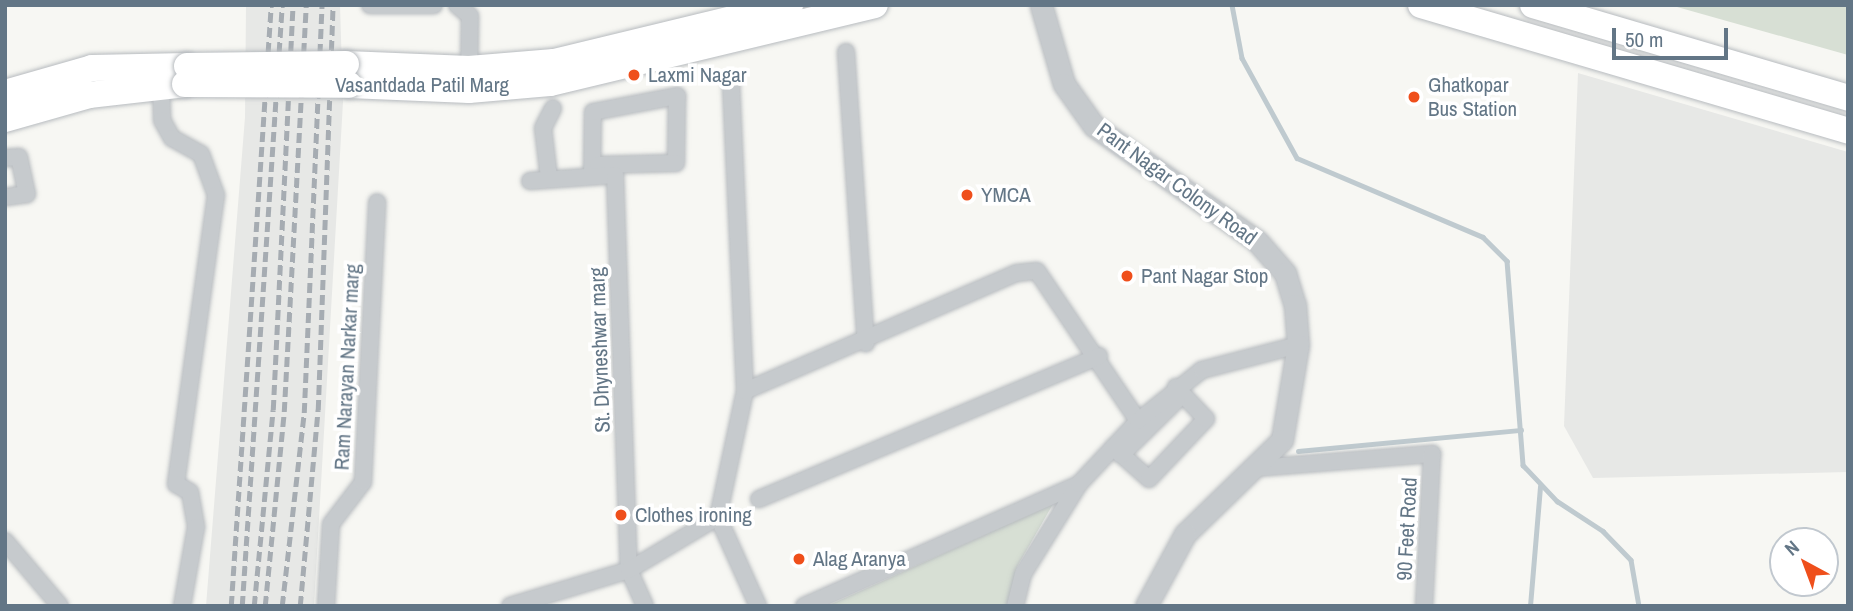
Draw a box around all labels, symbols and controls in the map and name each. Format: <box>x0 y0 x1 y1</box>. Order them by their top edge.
scale bar <box>1615 14 1730 58</box>
text: 50 m <box>1625 25 1663 54</box>
place label: Laxmi Nagar <box>648 62 747 88</box>
marker: Laxmi Nagar <box>626 67 642 83</box>
street label: Vasantdada Patil Marg <box>335 72 509 98</box>
place label: Ghatkopar Bus Station <box>1428 72 1517 122</box>
marker: Ghatkopar Bus Station <box>1406 89 1422 105</box>
street label: Pant Nagar Colony Road <box>1092 118 1262 250</box>
place label: YMCA <box>981 182 1031 208</box>
marker: YMCA <box>959 187 975 203</box>
street label: Ram Narayan Narkar marg <box>329 263 365 471</box>
place label: Pant Nagar Stop <box>1141 263 1268 289</box>
street label: St. Dhyneshwar marg <box>585 267 615 433</box>
marker: Pant Nagar Stop <box>1119 268 1135 284</box>
street label: 90 Feet Road <box>1392 477 1422 581</box>
place label: Clothes ironing <box>635 502 752 528</box>
marker: Clothes ironing <box>613 507 629 523</box>
north arrow <box>1769 527 1839 597</box>
text: N <box>1779 534 1804 561</box>
place label: Alag Aranya <box>813 546 907 572</box>
marker: Alag Aranya <box>791 551 807 567</box>

